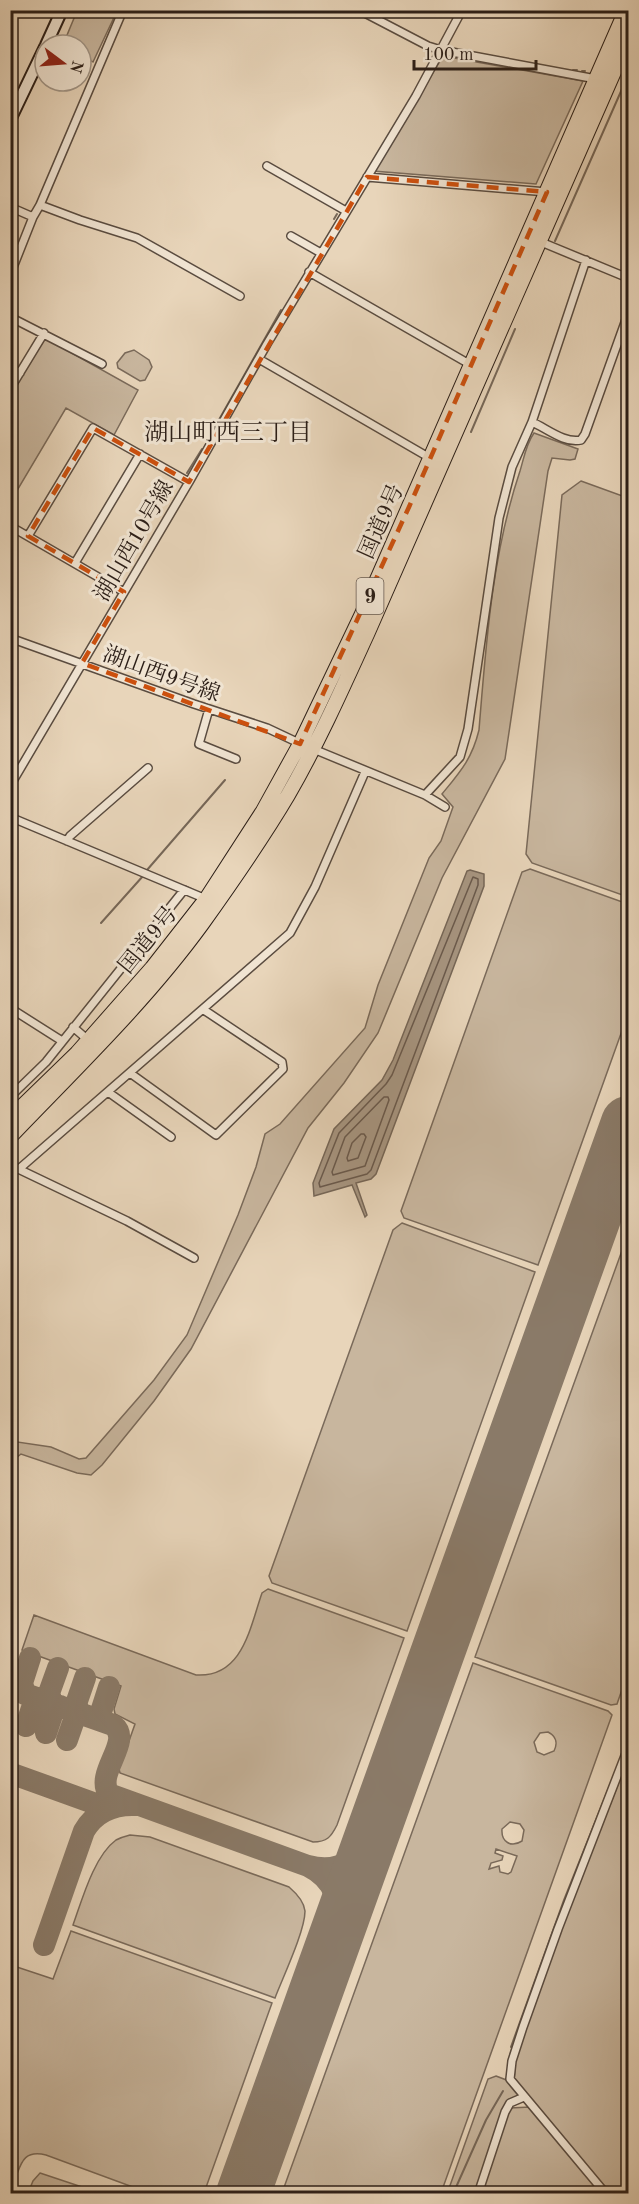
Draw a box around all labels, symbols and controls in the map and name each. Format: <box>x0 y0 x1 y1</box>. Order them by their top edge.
north arrow <box>33 33 93 93</box>
scale bar <box>414 33 536 71</box>
text: 100 m <box>423 46 474 64</box>
text: N <box>66 58 85 75</box>
district label: 湖山町西三丁目 <box>144 419 312 446</box>
street label: 湖山西10号線 <box>90 476 178 605</box>
street label: 国道9号 <box>354 481 408 562</box>
road number: 9 <box>356 578 384 614</box>
street label: 湖山西9号線 <box>100 642 223 706</box>
street label: 国道9号 <box>114 901 182 978</box>

